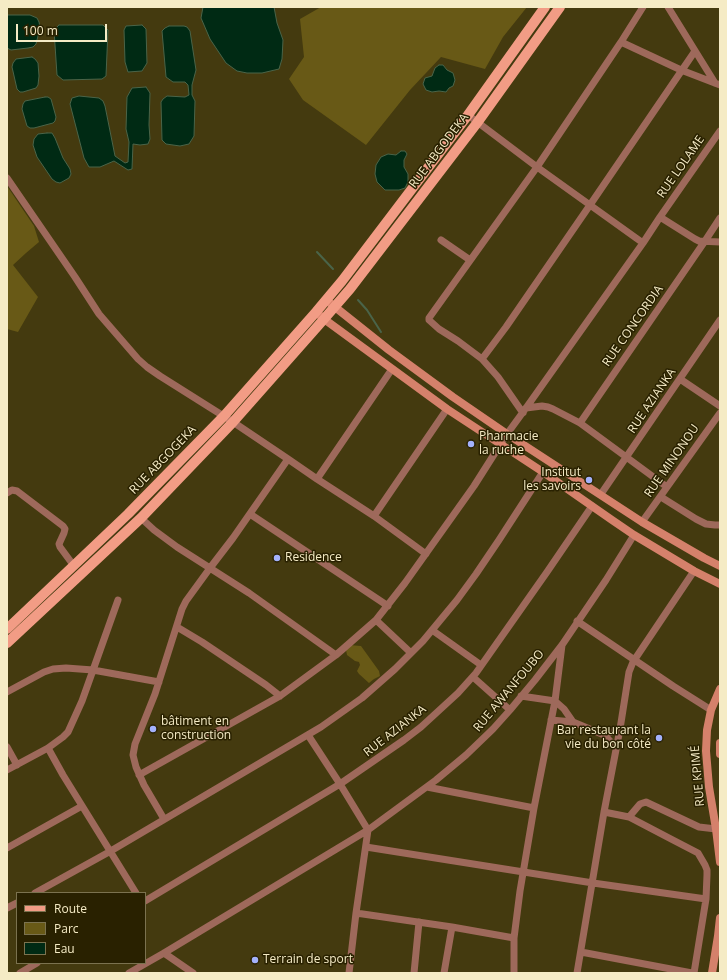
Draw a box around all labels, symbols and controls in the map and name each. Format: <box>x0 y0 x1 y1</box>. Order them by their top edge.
scale bar <box>18 16 109 42</box>
text: 100 m <box>23 22 58 39</box>
street label: RUE ABGODEKA <box>406 111 472 191</box>
street label: RUE LOLAME <box>654 133 708 201</box>
street label: RUE CONCORDIA <box>600 283 666 369</box>
street label: RUE AZIANKA <box>625 366 679 436</box>
street label: RUE MINONOU <box>642 422 702 500</box>
street label: RUE ABGOGEKA <box>127 423 199 497</box>
place label: Pharmacie la ruche <box>479 430 538 458</box>
marker: Pharmacie la ruche <box>466 439 476 449</box>
place label: Institut les savoirs <box>523 466 581 494</box>
marker: Institut les savoirs <box>584 475 594 485</box>
place label: Residence <box>285 551 342 565</box>
marker: Residence <box>272 553 282 563</box>
street label: RUE AWANFOUBO <box>471 647 547 735</box>
street label: RUE AZIANKA <box>361 702 429 760</box>
place label: bâtiment en construction <box>161 715 231 743</box>
marker: bâtiment en construction <box>148 724 158 734</box>
place label: Bar restaurant la vie du bon côté <box>557 724 651 752</box>
marker: Bar restaurant la vie du bon côté <box>654 733 664 743</box>
street label: RUE KPIMÉ <box>688 745 708 807</box>
legend <box>16 892 146 964</box>
text: Route <box>54 900 87 917</box>
text: Parc <box>54 920 79 937</box>
text: Eau <box>54 940 75 957</box>
place label: Terrain de sport <box>263 953 353 967</box>
marker: Terrain de sport <box>250 955 260 965</box>

